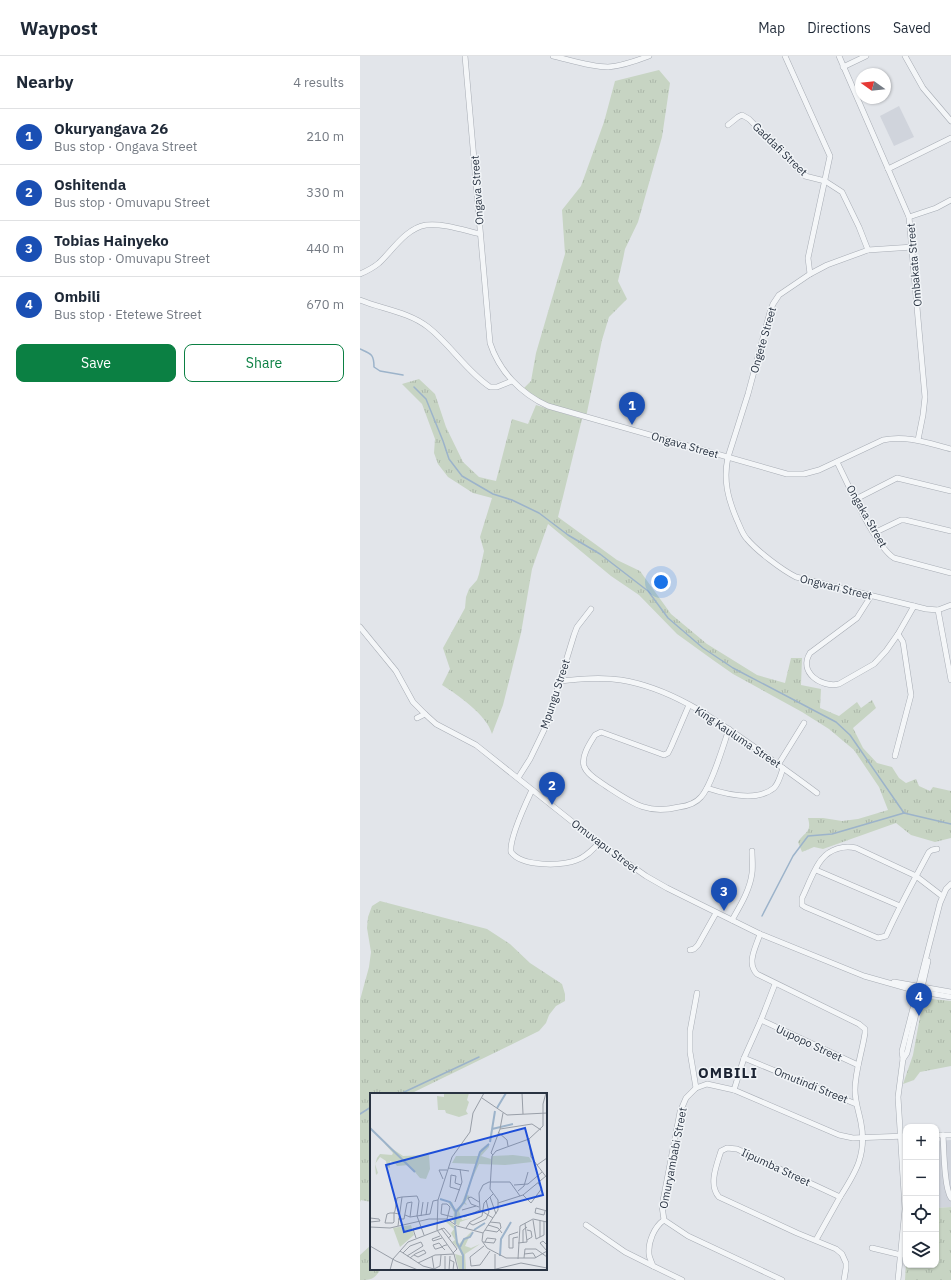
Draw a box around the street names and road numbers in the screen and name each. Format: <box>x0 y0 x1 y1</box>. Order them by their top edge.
street label: Gaddafi Street <box>750 119 811 179</box>
street label: Ongava Street <box>468 155 486 225</box>
street label: Ombakata Street <box>903 223 925 307</box>
street label: Ongete Street <box>747 305 779 375</box>
street label: Ongava Street <box>650 429 720 461</box>
street label: Ongaka Street <box>843 482 891 550</box>
street label: Ongwari Street <box>799 571 874 603</box>
street label: Mpungu Street <box>537 657 573 731</box>
street label: King Kauluma Street <box>692 703 784 771</box>
street label: Omuvapu Street <box>569 816 641 876</box>
street label: Uupopo Street <box>774 1022 845 1065</box>
street label: Omutindi Street <box>772 1064 850 1106</box>
street label: Omuryambabi Street <box>656 1106 690 1210</box>
street label: Iipumba Street <box>739 1145 813 1189</box>

